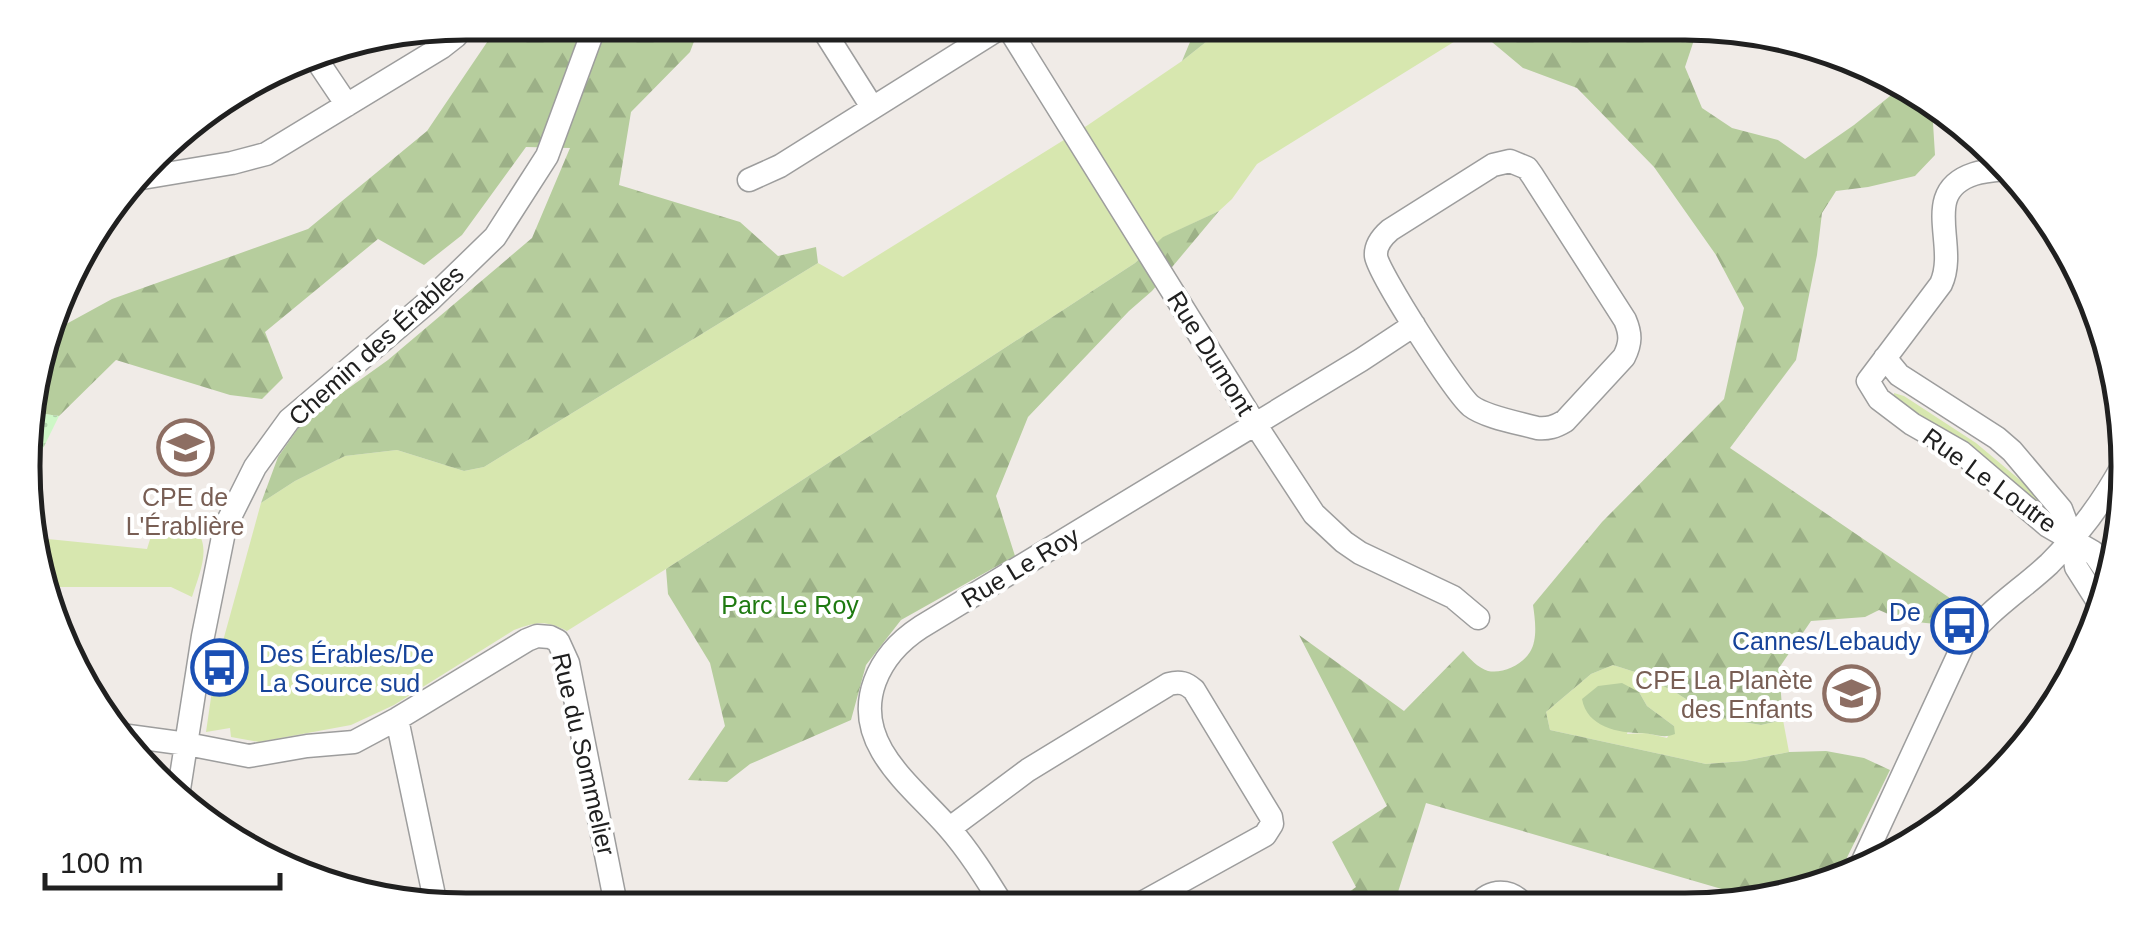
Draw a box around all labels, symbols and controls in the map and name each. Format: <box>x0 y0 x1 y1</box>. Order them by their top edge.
street label: Chemin des Érables <box>283 259 469 431</box>
street label: Rue Dumont <box>1162 286 1260 420</box>
school or university icon: CPE de L'Érablière <box>155 418 215 478</box>
street label: Rue Le Loutre <box>1918 422 2062 538</box>
place label: CPE de L'Érablière <box>126 483 244 540</box>
street label: Rue Le Roy <box>956 521 1084 613</box>
park label: Parc Le Roy <box>721 591 859 619</box>
bus stop icon: De Cannes/Lebaudy <box>1930 596 1990 656</box>
place label: De Cannes/Lebaudy <box>1732 598 1921 655</box>
bus stop icon: Des Érables/De La Source sud <box>190 638 250 698</box>
place label: Des Érables/De La Source sud <box>259 640 434 697</box>
street label: Rue du Sommelier <box>547 650 621 858</box>
school or university icon: CPE La Planète des Enfants <box>1822 664 1882 724</box>
place label: CPE La Planète des Enfants <box>1635 666 1813 723</box>
scale bar <box>45 828 280 890</box>
text: 100 m <box>60 846 143 879</box>

